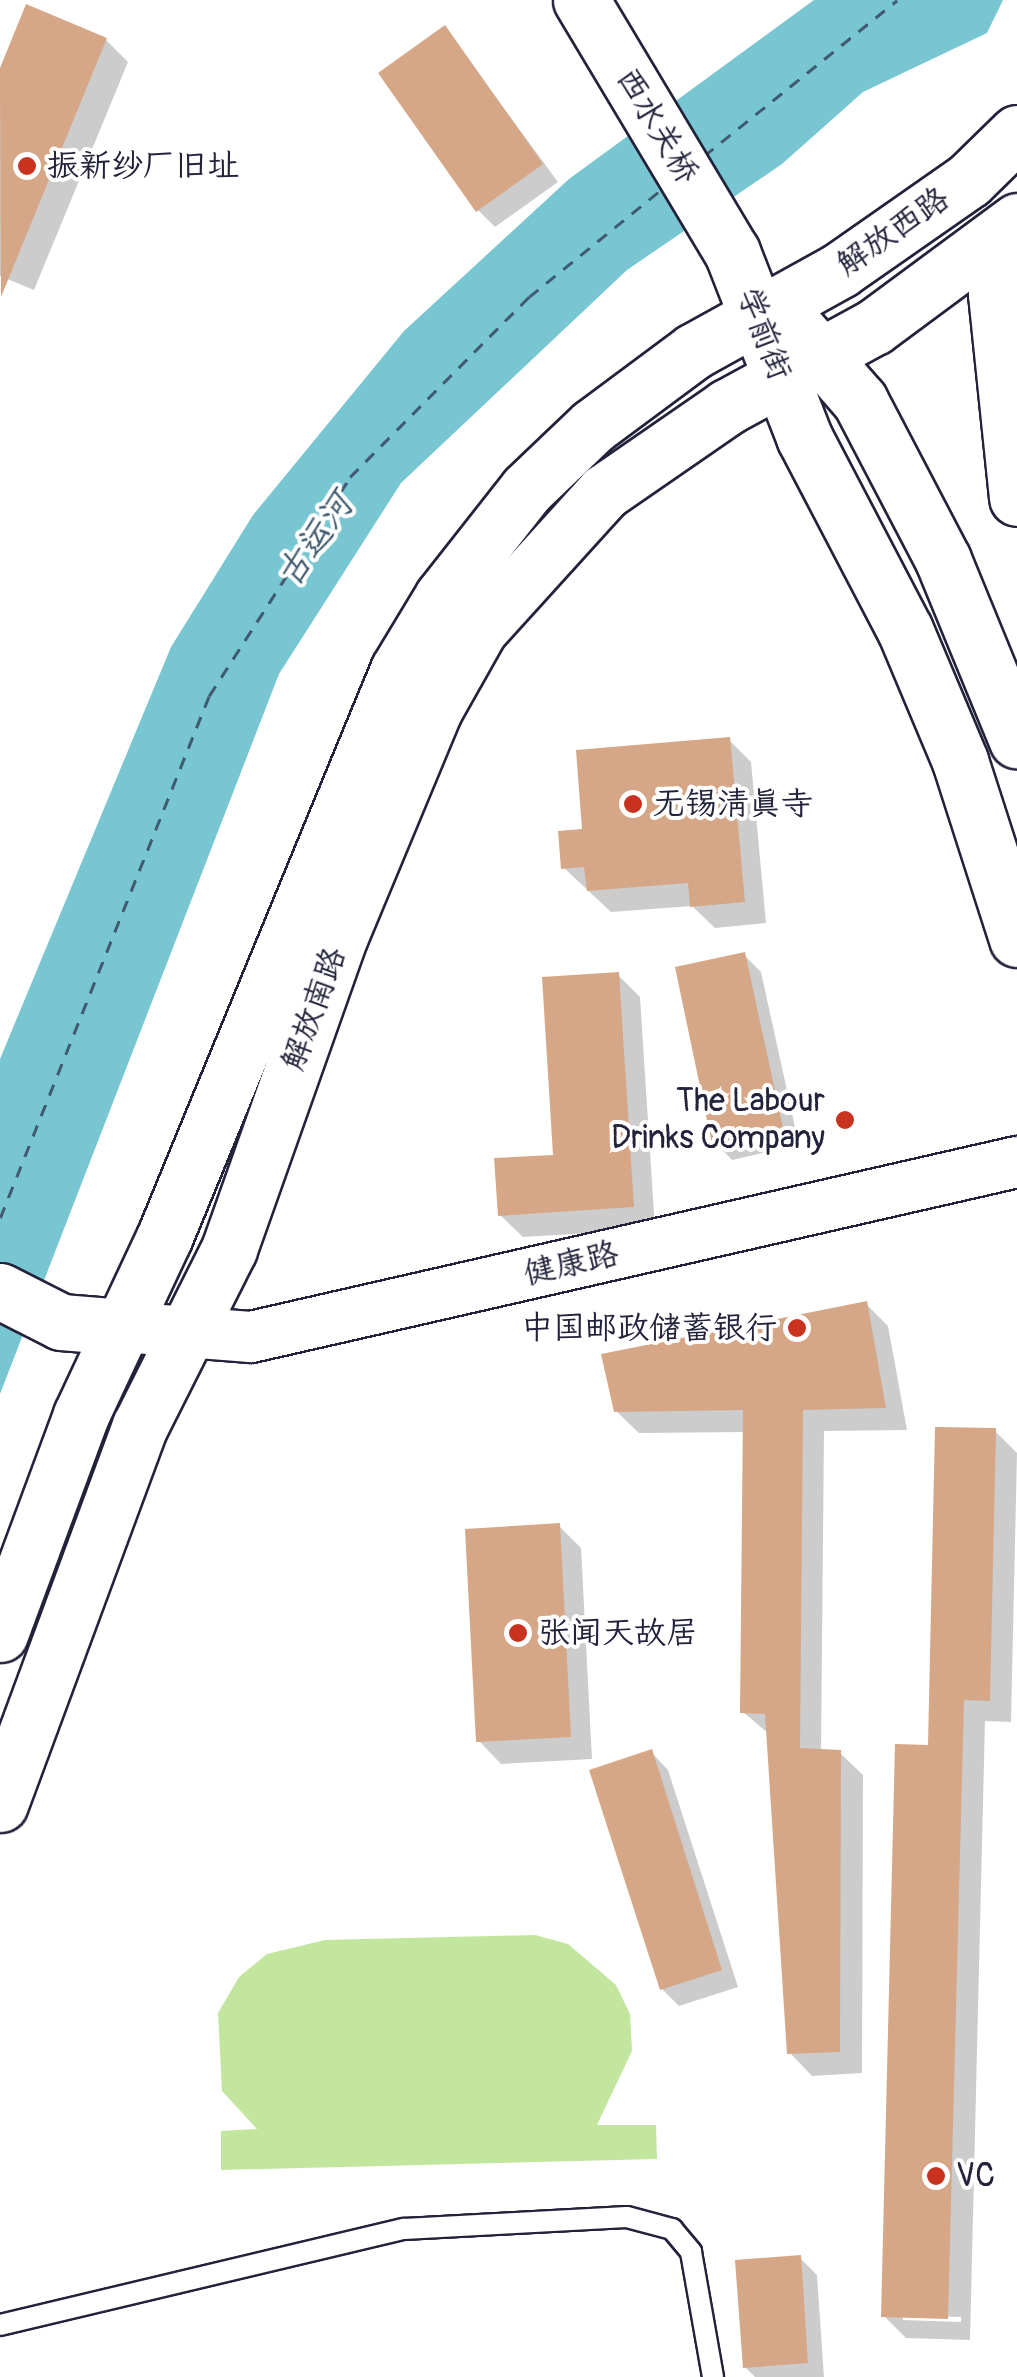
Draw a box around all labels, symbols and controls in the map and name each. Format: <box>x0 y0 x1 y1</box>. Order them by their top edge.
street label: 西水关桥 <box>608 61 706 191</box>
place label: 振新纱厂旧址 <box>47 147 239 185</box>
marker: 振新纱厂旧址 <box>16 155 38 177</box>
street label: 解放西路 <box>830 180 956 284</box>
street label: 学前街 <box>729 282 799 386</box>
water label: 古运河 <box>268 485 362 595</box>
place label: 无锡清真寺 <box>653 785 813 823</box>
marker: 无锡清真寺 <box>622 793 644 815</box>
street label: 解放南路 <box>274 942 354 1076</box>
place label: The Labour Drinks Company <box>611 1083 825 1158</box>
marker: The Labour Drinks Company <box>834 1109 856 1131</box>
street label: 健康路 <box>520 1234 622 1294</box>
place label: 中国邮政储蓄银行 <box>521 1309 777 1347</box>
marker: 中国邮政储蓄银行 <box>786 1317 808 1339</box>
place label: 张闻天故居 <box>538 1614 698 1652</box>
marker: 张闻天故居 <box>507 1622 529 1644</box>
place label: VC <box>956 2157 995 2195</box>
marker: VC <box>925 2165 947 2187</box>

